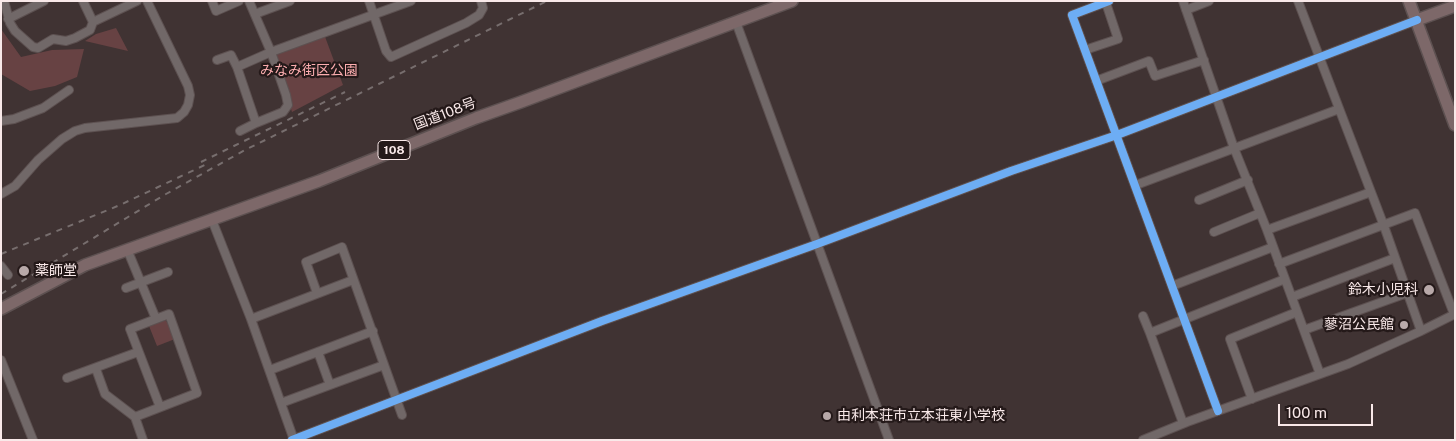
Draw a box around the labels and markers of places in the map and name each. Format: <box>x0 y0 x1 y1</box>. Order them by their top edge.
place label: 薬師堂 <box>35 263 77 279</box>
marker: 薬師堂 <box>17 264 31 278</box>
place label: 鈴木小児科 <box>1348 282 1418 298</box>
marker: 鈴木小児科 <box>1422 283 1436 297</box>
place label: 蓼沼公民館 <box>1324 317 1394 333</box>
marker: 蓼沼公民館 <box>1398 319 1410 331</box>
place label: 由利本荘市立本荘東小学校 <box>837 408 1005 424</box>
marker: 由利本荘市立本荘東小学校 <box>821 410 833 422</box>

